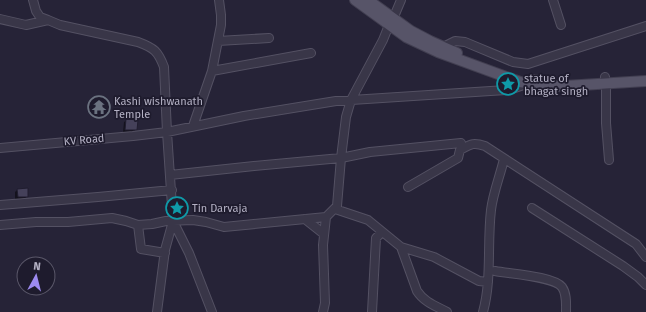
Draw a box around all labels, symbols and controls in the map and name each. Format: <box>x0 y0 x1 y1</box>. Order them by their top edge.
place icon: statue of bhagat singh <box>495 71 521 97</box>
place label: statue of bhagat singh <box>524 72 588 98</box>
temple icon: Kashi wishwanath Temple <box>86 94 112 120</box>
place label: Kashi wishwanath Temple <box>114 95 203 121</box>
street label: KV Road <box>63 132 105 148</box>
place icon: Tin Darvaja <box>164 195 190 221</box>
place label: Tin Darvaja <box>192 202 248 215</box>
north arrow <box>16 256 56 296</box>
text: N <box>33 260 42 273</box>

